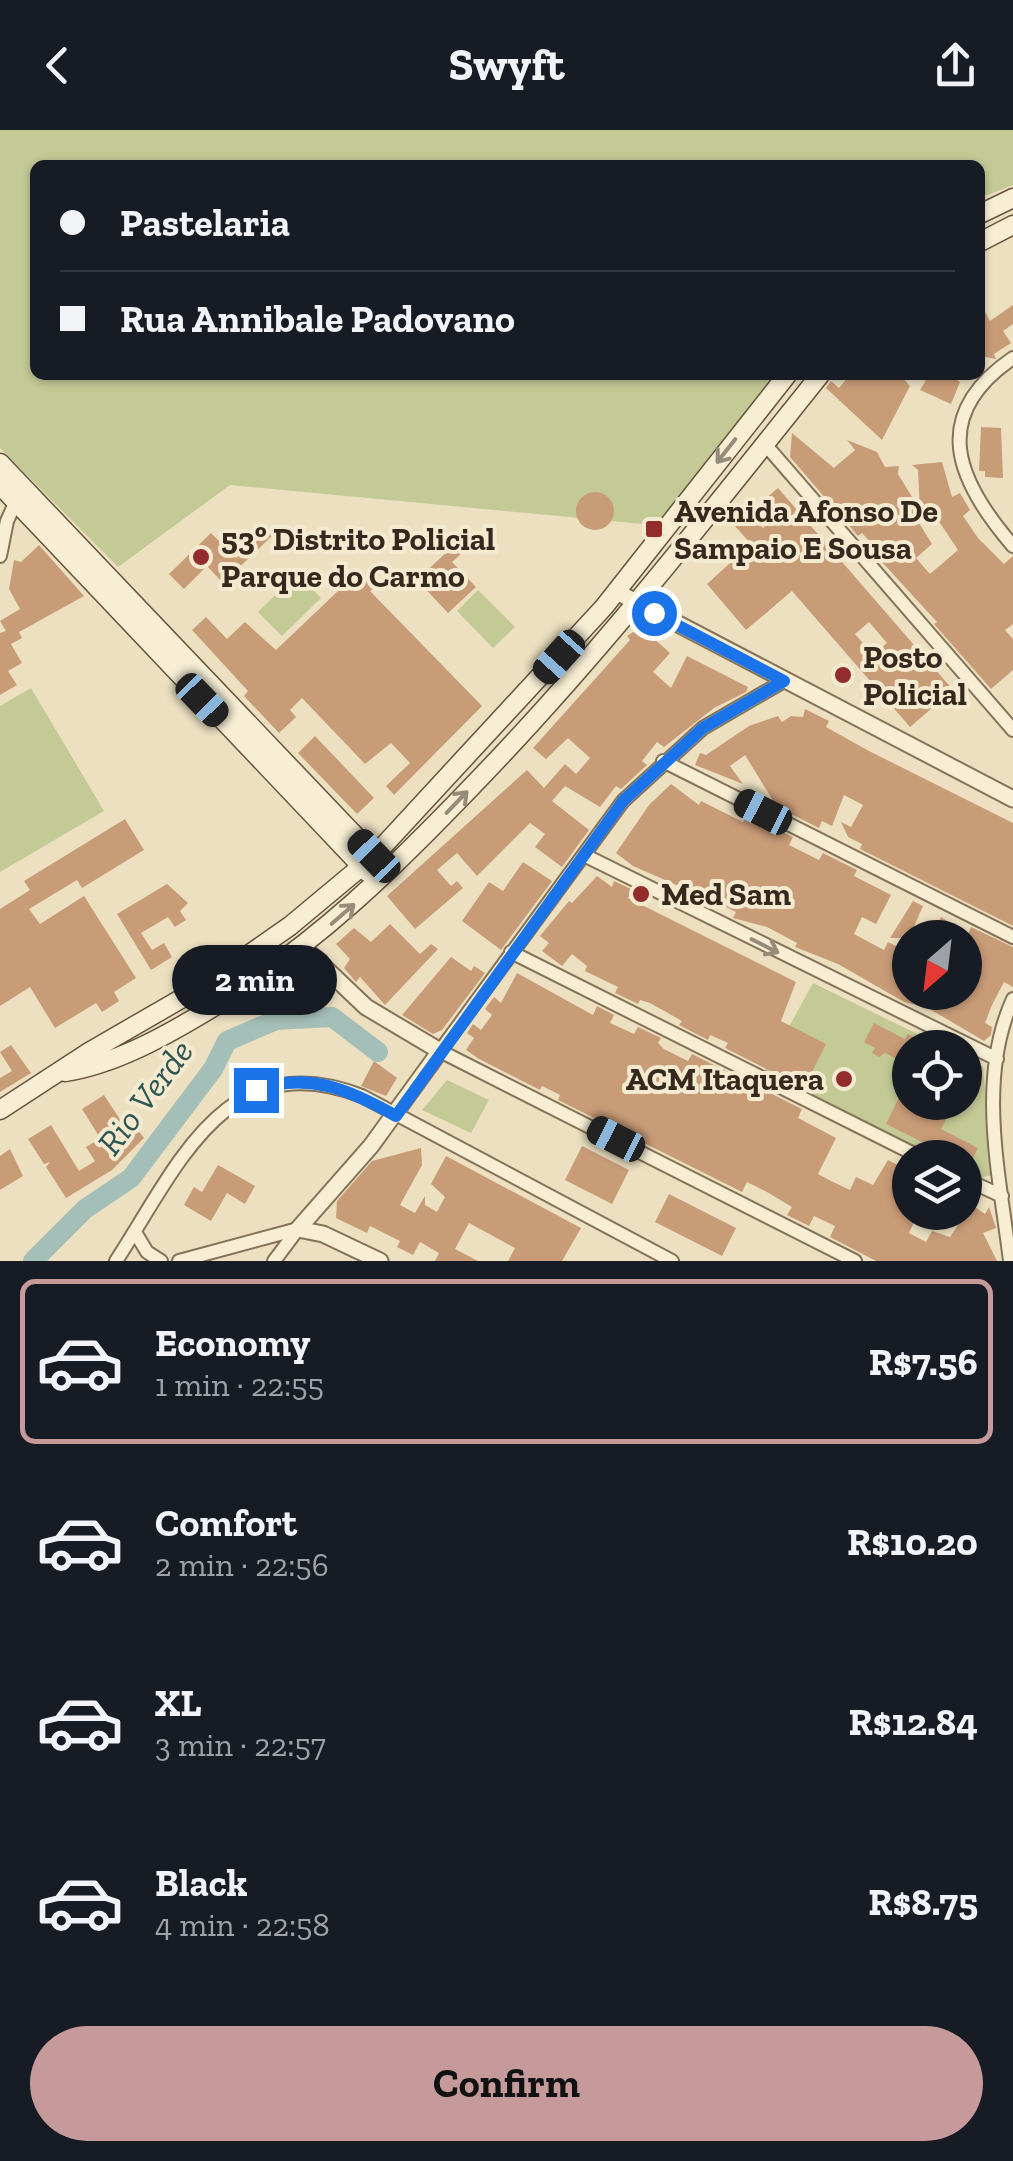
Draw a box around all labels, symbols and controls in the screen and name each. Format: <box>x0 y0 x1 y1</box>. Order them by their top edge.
icon: back <box>30 38 85 93</box>
text: Swyft <box>448 38 565 92</box>
icon: share <box>928 38 983 93</box>
text: Pastelaria <box>120 200 290 246</box>
text: Rua Annibale Padovano <box>120 296 515 342</box>
one-way arrow <box>716 437 737 464</box>
place label: Avenida Afonso De Sampaio E Sousa <box>674 492 938 567</box>
marker: Avenida Afonso De Sampaio E Sousa <box>643 518 665 540</box>
place label: 53º Distrito Policial Parque do Carmo <box>221 520 495 595</box>
marker: 53º Distrito Policial Parque do Carmo <box>190 546 212 568</box>
route start <box>632 591 677 636</box>
car <box>528 625 590 689</box>
place label: Posto Policial <box>863 638 967 713</box>
marker: Posto Policial <box>832 664 854 686</box>
car <box>170 668 234 732</box>
car <box>729 785 797 839</box>
one-way arrow <box>445 790 469 815</box>
car <box>342 824 406 888</box>
place label: Med Sam <box>661 875 791 913</box>
marker: Med Sam <box>630 883 652 905</box>
one-way arrow <box>330 903 356 925</box>
north arrow <box>892 920 982 1010</box>
map controls <box>892 920 982 1230</box>
one-way arrow <box>749 937 779 956</box>
callout: 2 min <box>174 945 338 1015</box>
text: 2 min <box>215 961 294 999</box>
button: locate <box>892 1030 982 1120</box>
water label: Rio Verde <box>88 1031 202 1163</box>
place label: ACM Itaquera <box>626 1060 824 1098</box>
route end <box>234 1068 279 1113</box>
marker: ACM Itaquera <box>833 1068 855 1090</box>
car <box>582 1112 650 1166</box>
button: layers <box>892 1140 982 1230</box>
icon: car <box>35 1317 125 1407</box>
text: Economy <box>155 1320 310 1366</box>
text: R$7.56 <box>869 1339 978 1385</box>
text: 1 min · 22:55 <box>155 1366 324 1404</box>
icon: car <box>35 1497 125 1587</box>
text: Comfort <box>155 1500 297 1546</box>
text: R$10.20 <box>847 1519 978 1565</box>
text: 2 min · 22:56 <box>155 1546 329 1584</box>
icon: car <box>35 1677 125 1767</box>
text: XL <box>155 1680 202 1726</box>
text: R$12.84 <box>849 1699 978 1745</box>
text: 3 min · 22:57 <box>155 1726 326 1764</box>
icon: car <box>35 1857 125 1947</box>
text: Black <box>155 1860 248 1906</box>
text: R$8.75 <box>868 1879 978 1925</box>
text: 4 min · 22:58 <box>155 1906 330 1944</box>
button: Confirm <box>30 2026 983 2141</box>

